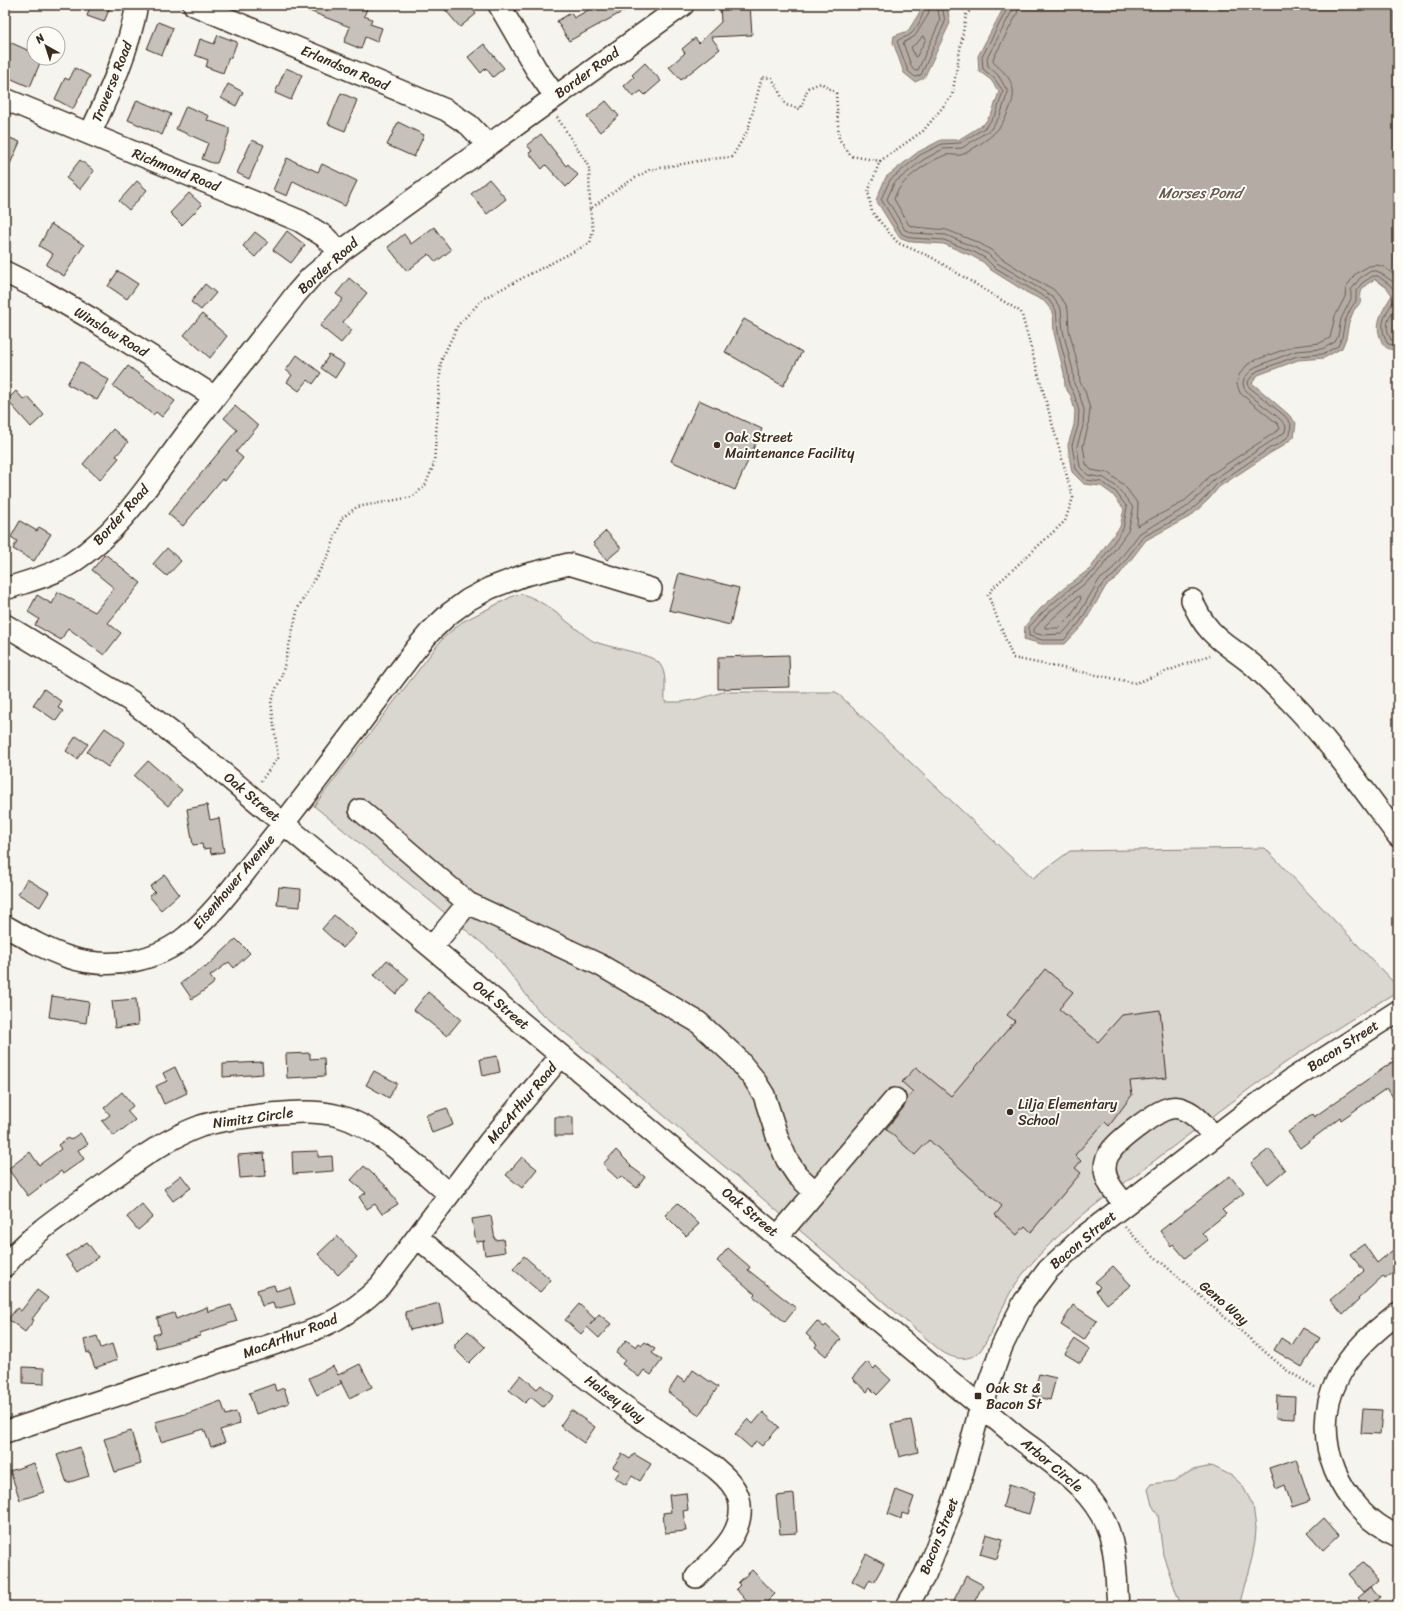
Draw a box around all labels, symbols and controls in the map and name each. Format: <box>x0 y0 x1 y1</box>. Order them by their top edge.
north arrow <box>26 26 66 66</box>
text: N <box>30 29 49 49</box>
street label: Traverse Road <box>84 36 140 126</box>
street label: Erlandson Road <box>297 38 395 99</box>
street label: Border Road <box>549 40 626 105</box>
street label: Richmond Road <box>128 141 225 200</box>
water label: Morses Pond <box>1158 180 1246 206</box>
street label: Border Road <box>292 230 366 301</box>
street label: Winslow Road <box>69 300 154 365</box>
place label: Oak Street Maintenance Facility <box>725 425 855 466</box>
marker: Oak Street Maintenance Facility <box>712 440 722 450</box>
street label: Border Road <box>86 477 157 551</box>
street label: Oak Street <box>218 766 286 828</box>
street label: Eisenhower Avenue <box>186 829 282 935</box>
street label: Oak Street <box>467 974 535 1036</box>
street label: Bacon Street <box>1302 1013 1384 1079</box>
street label: MacArthur Road <box>480 1055 565 1149</box>
place label: Lilja Elementary School <box>1018 1092 1118 1133</box>
street label: Nimitz Circle <box>211 1100 295 1136</box>
marker: Lilja Elementary School <box>1005 1107 1015 1117</box>
street label: Oak Street <box>716 1181 784 1243</box>
street label: Bacon Street <box>1044 1204 1122 1276</box>
street label: Geno Way <box>1193 1274 1255 1332</box>
street label: MacArthur Road <box>239 1306 343 1366</box>
street label: Halsey Way <box>579 1368 651 1430</box>
place label: Oak St & Bacon St <box>986 1376 1043 1417</box>
marker: Oak St & Bacon St <box>973 1391 983 1401</box>
street label: Arbor Circle <box>1014 1431 1089 1499</box>
street label: Bacon Street <box>912 1494 966 1578</box>

